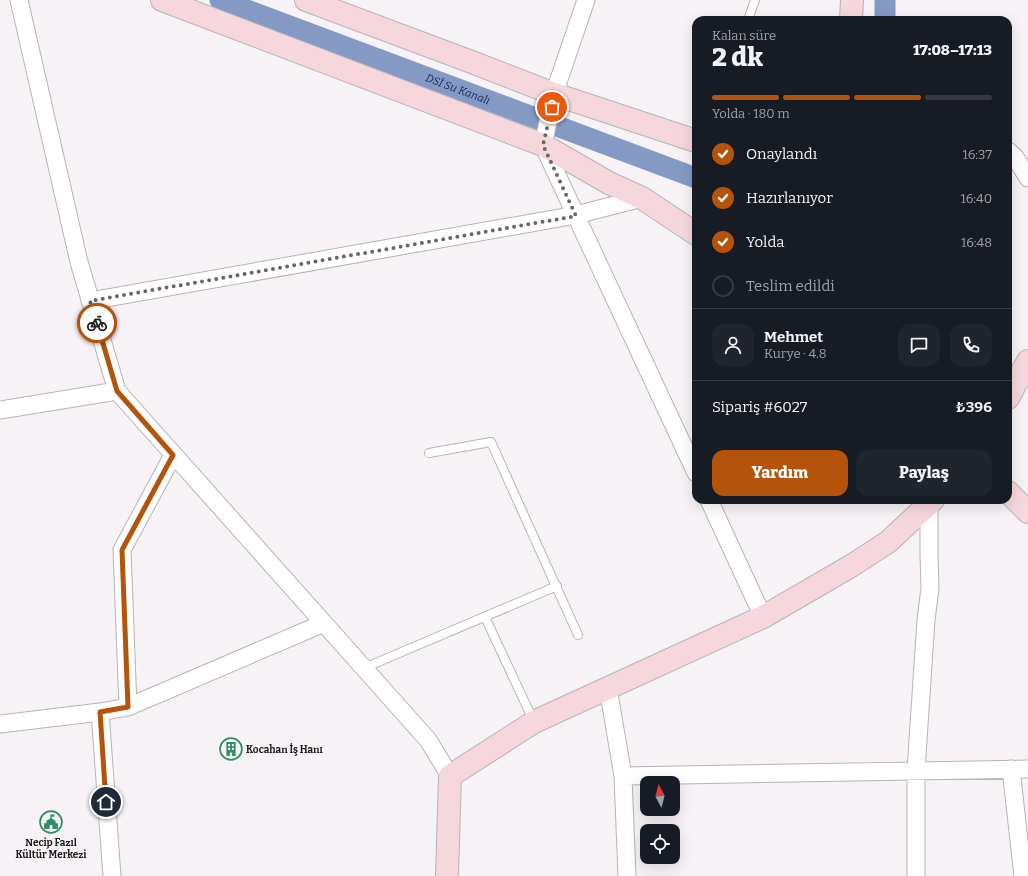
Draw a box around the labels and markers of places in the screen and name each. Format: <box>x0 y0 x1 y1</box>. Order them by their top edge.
pin <box>535 90 569 124</box>
building icon: Kocahan İş Hanı <box>218 736 244 762</box>
place label: Kocahan İş Hanı <box>246 743 324 756</box>
pin <box>89 785 123 819</box>
public building icon: Necip Fazıl Kültür Merkezi <box>38 809 64 835</box>
place label: Necip Fazıl Kültür Merkezi <box>15 837 87 861</box>

